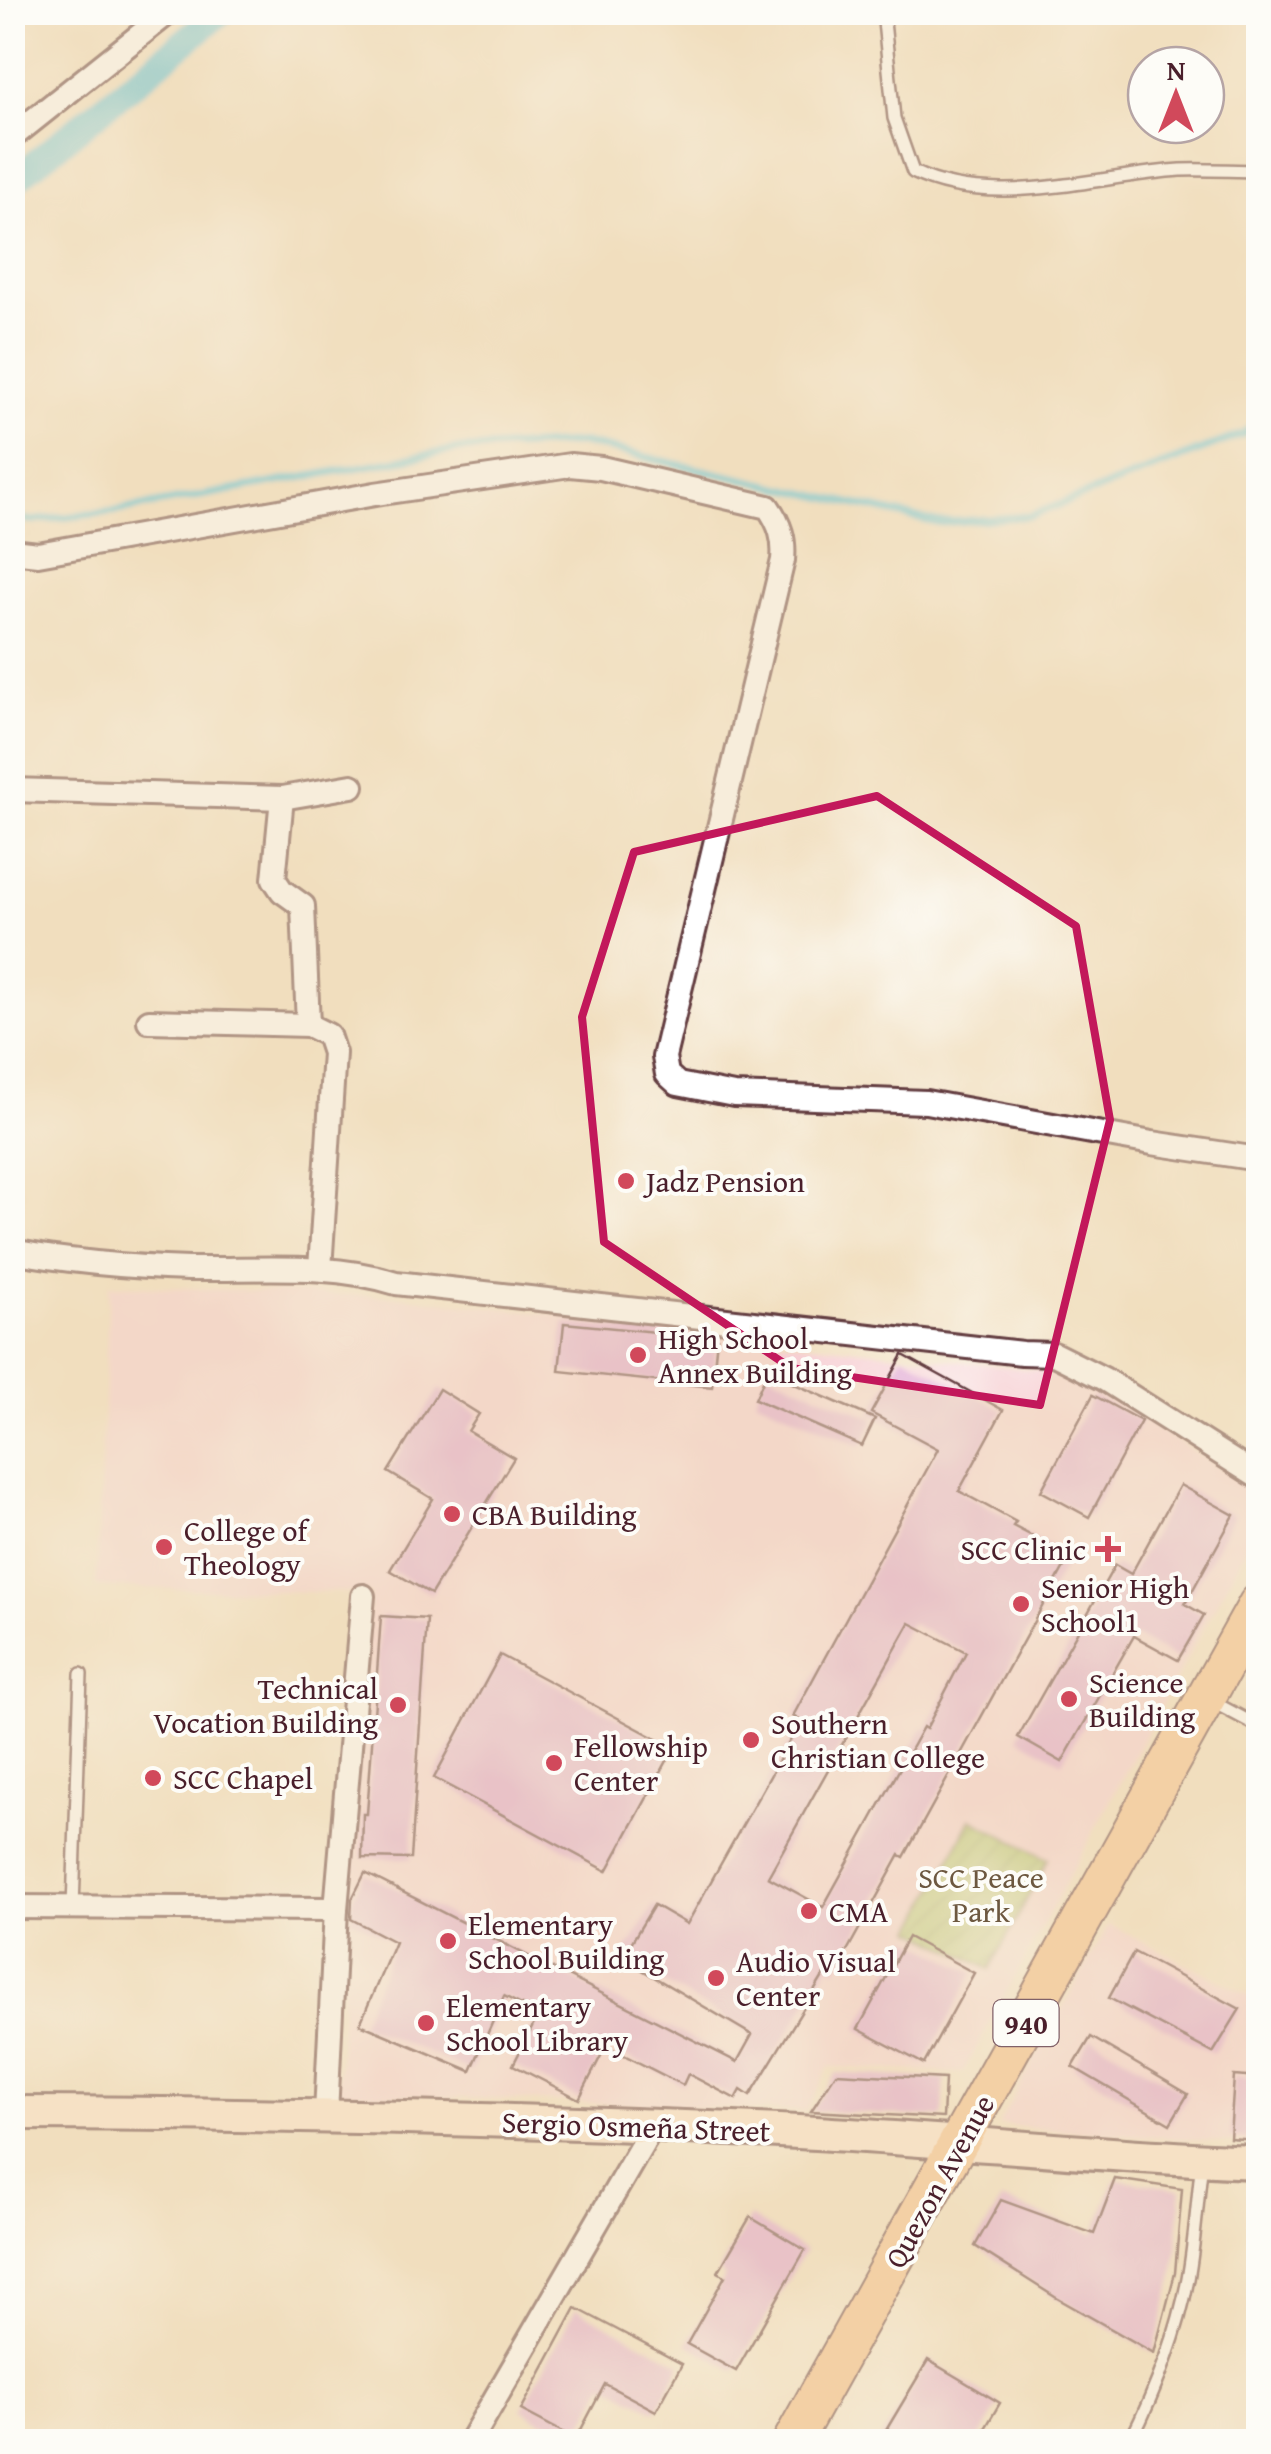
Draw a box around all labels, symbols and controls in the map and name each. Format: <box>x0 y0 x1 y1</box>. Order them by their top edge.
north arrow <box>1126 45 1226 145</box>
text: N <box>1167 49 1186 90</box>
place label: Jadz Pension <box>642 1159 805 1203</box>
marker: Jadz Pension <box>615 1170 637 1192</box>
place label: High School Annex Building <box>658 1316 852 1394</box>
marker: High School Annex Building <box>627 1344 649 1366</box>
place label: CBA Building <box>472 1492 636 1536</box>
marker: CBA Building <box>441 1503 463 1525</box>
place label: College of Theology <box>184 1508 310 1586</box>
place label: SCC Clinic <box>960 1527 1086 1571</box>
marker: College of Theology <box>153 1536 175 1558</box>
marker: SCC Clinic <box>1095 1536 1121 1562</box>
place label: Senior High School1 <box>1041 1565 1190 1643</box>
marker: Senior High School1 <box>1010 1593 1032 1615</box>
place label: Science Building <box>1089 1660 1195 1738</box>
place label: Technical Vocation Building <box>153 1666 378 1744</box>
marker: Science Building <box>1058 1688 1080 1710</box>
marker: Technical Vocation Building <box>387 1694 409 1716</box>
place label: Southern Christian College <box>771 1701 985 1779</box>
place label: Fellowship Center <box>574 1724 708 1802</box>
marker: Southern Christian College <box>740 1729 762 1751</box>
marker: Fellowship Center <box>543 1752 565 1774</box>
place label: SCC Chapel <box>173 1756 313 1800</box>
marker: SCC Chapel <box>142 1767 164 1789</box>
park label: SCC Peace Park <box>918 1855 1044 1933</box>
place label: CMA <box>829 1889 888 1933</box>
marker: CMA <box>798 1900 820 1922</box>
place label: Elementary School Building <box>468 1902 664 1980</box>
marker: Elementary School Building <box>437 1930 459 1952</box>
place label: Audio Visual Center <box>736 1939 896 2017</box>
marker: Audio Visual Center <box>705 1967 727 1989</box>
place label: Elementary School Library <box>446 1984 628 2062</box>
road number: 940 <box>994 2000 1058 2046</box>
marker: Elementary School Library <box>415 2012 437 2034</box>
street label: Quezon Avenue <box>873 2086 1005 2276</box>
street label: Sergio Osmeña Street <box>501 2099 771 2153</box>

